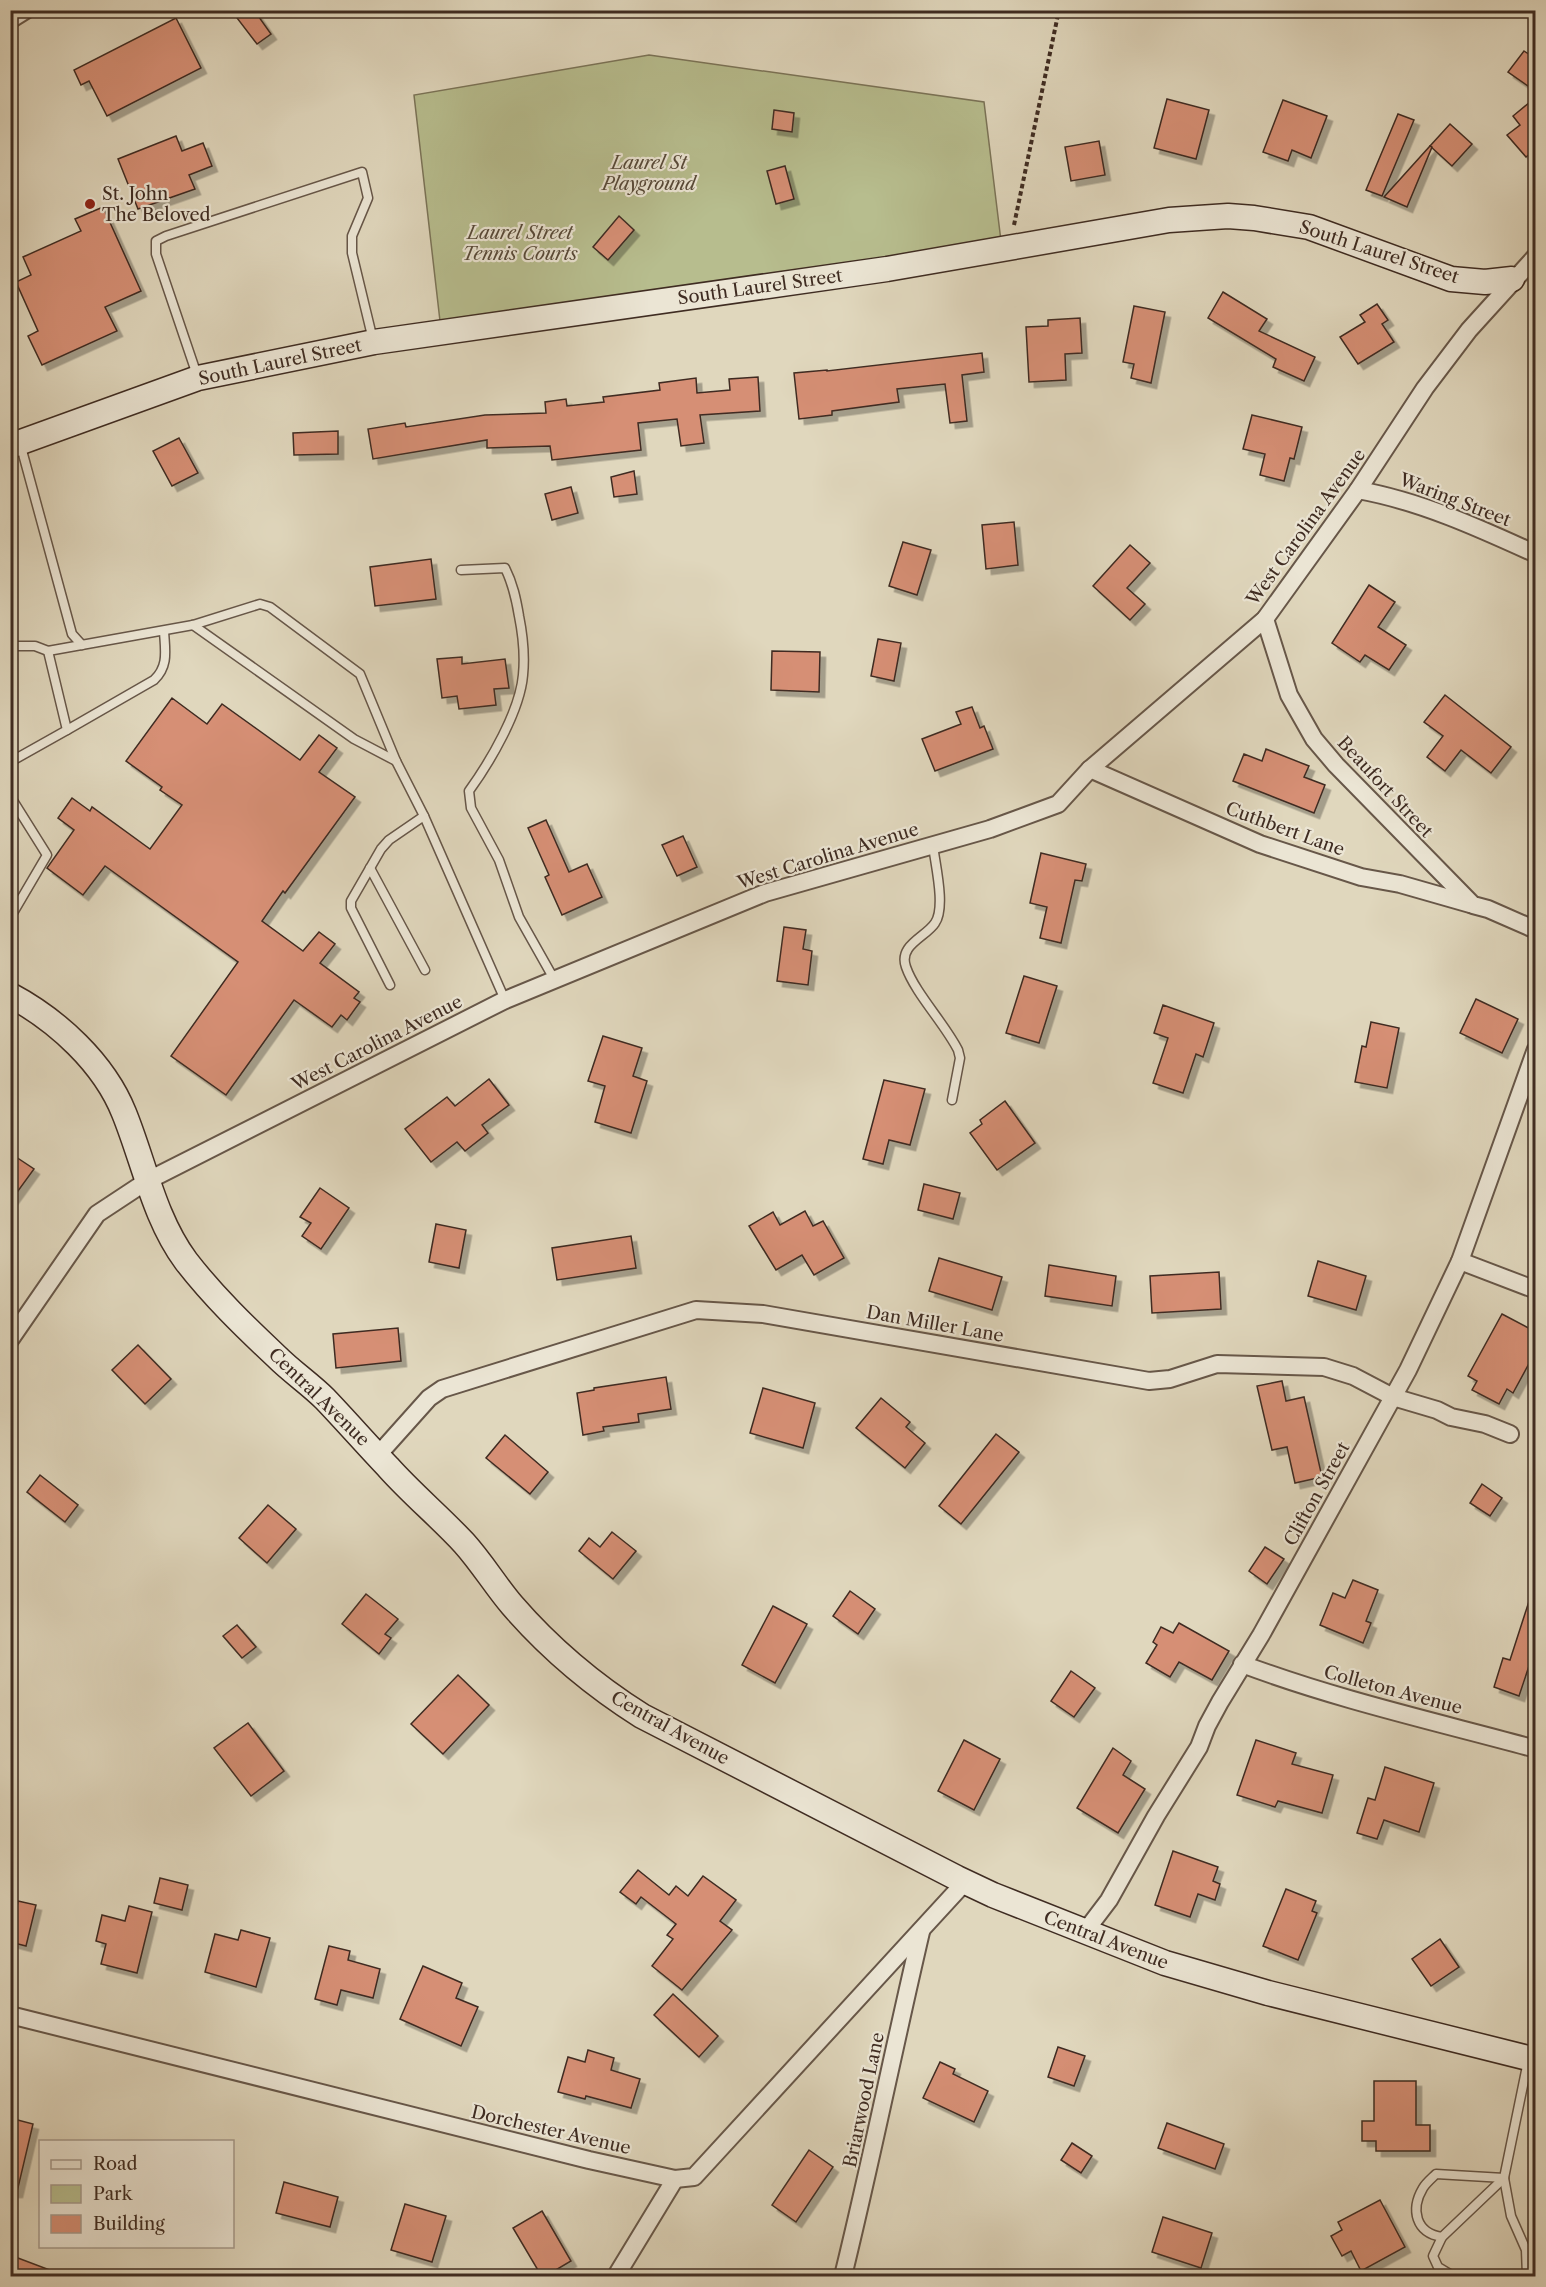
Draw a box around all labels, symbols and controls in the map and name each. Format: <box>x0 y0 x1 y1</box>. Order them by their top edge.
park label: Laurel St Playground <box>600 152 698 195</box>
place label: St. John The Beloved <box>102 183 210 226</box>
marker: St. John The Beloved <box>83 197 97 211</box>
street label: South Laurel Street <box>1297 216 1462 288</box>
park label: Laurel Street Tennis Courts <box>462 222 578 265</box>
street label: South Laurel Street <box>676 264 844 309</box>
street label: South Laurel Street <box>196 334 364 390</box>
street label: West Carolina Avenue <box>1241 444 1370 610</box>
street label: Waring Street <box>1395 468 1514 532</box>
street label: Beaufort Street <box>1333 732 1438 843</box>
street label: Cuthbert Lane <box>1223 797 1347 861</box>
street label: West Carolina Avenue <box>734 818 921 894</box>
street label: West Carolina Avenue <box>287 990 466 1096</box>
street label: Dan Miller Lane <box>865 1301 1005 1347</box>
street label: Central Avenue <box>264 1343 374 1451</box>
street label: Clifton Street <box>1279 1438 1355 1550</box>
street label: Colleton Avenue <box>1321 1661 1465 1719</box>
street label: Central Avenue <box>607 1686 733 1770</box>
street label: Central Avenue <box>1040 1906 1172 1974</box>
street label: Briarwood Lane <box>839 2030 889 2170</box>
street label: Dorchester Avenue <box>469 2101 633 2159</box>
legend <box>39 2140 234 2248</box>
text: Road <box>93 2153 138 2175</box>
text: Park <box>93 2183 134 2205</box>
text: Building <box>93 2213 165 2235</box>

